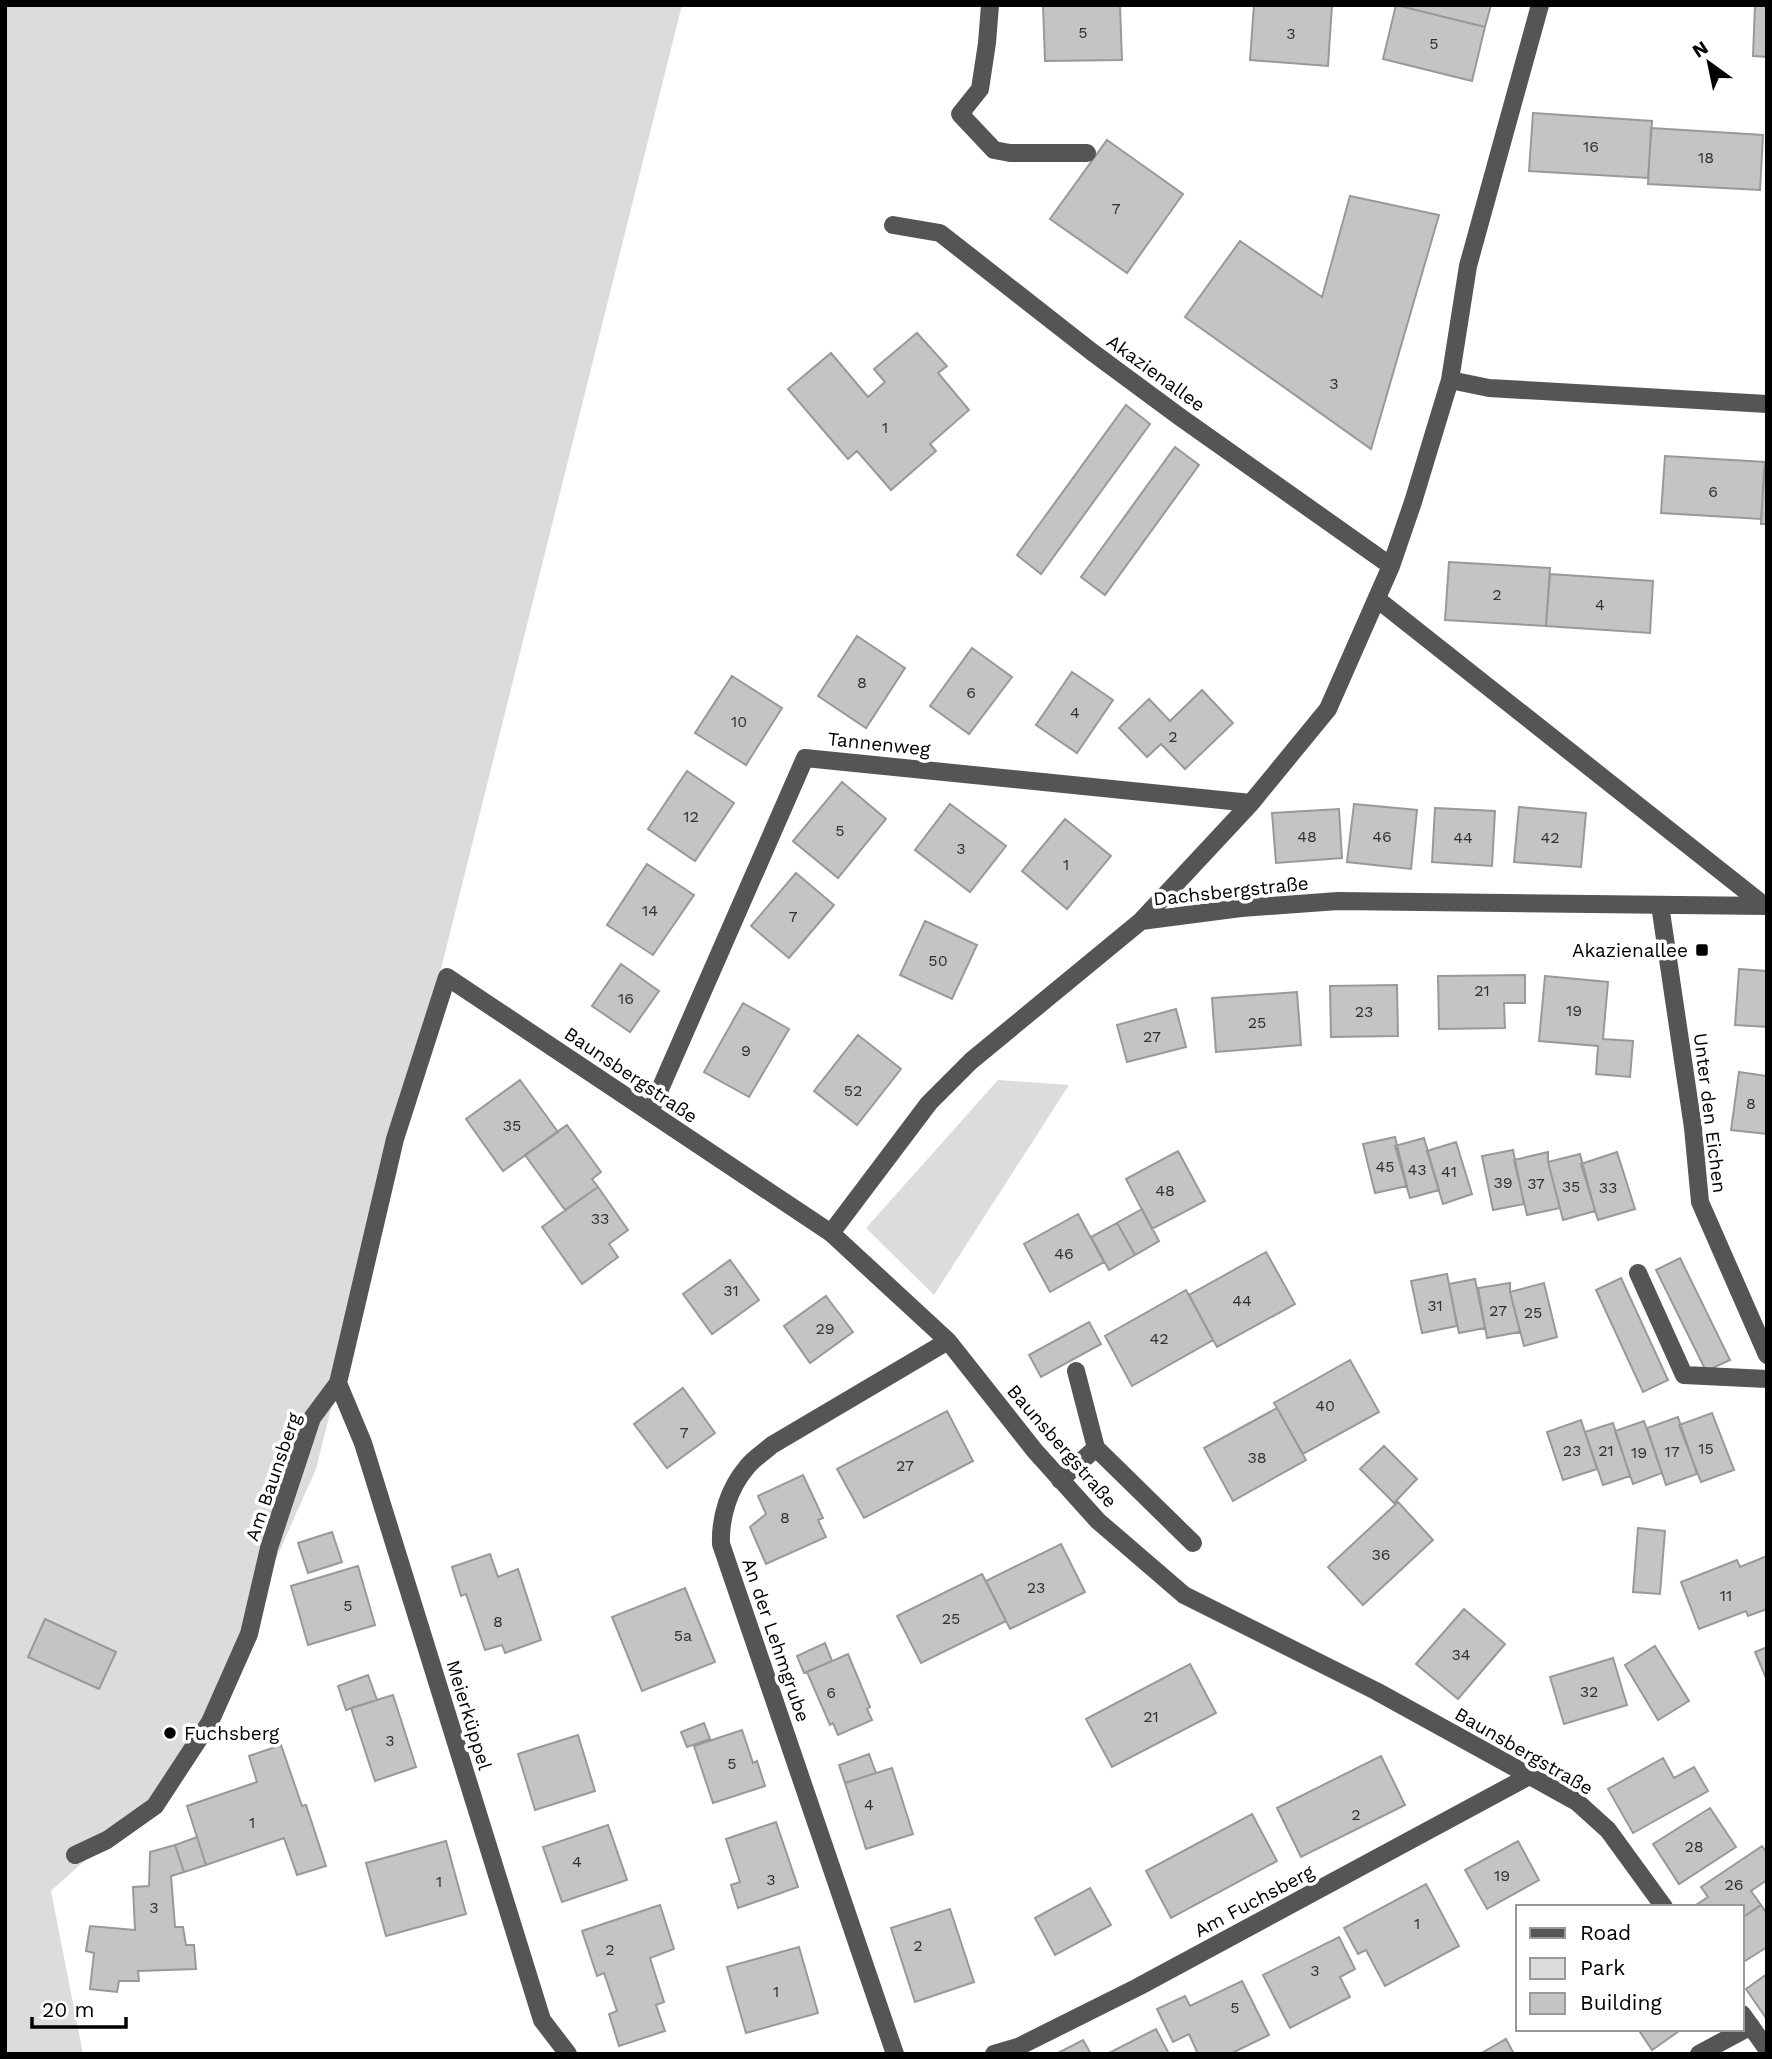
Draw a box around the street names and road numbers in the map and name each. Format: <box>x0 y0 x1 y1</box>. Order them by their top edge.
street label: Akazienallee <box>1102 330 1210 416</box>
street label: Tannenweg <box>827 727 932 761</box>
street label: Dachsbergstraße <box>1152 871 1310 911</box>
street label: Baunsbergstraße <box>560 1022 702 1128</box>
street label: Unter den Eichen <box>1689 1032 1731 1194</box>
street label: Baunsbergstraße <box>1002 1380 1122 1512</box>
street label: Am Baunsberg <box>240 1409 306 1544</box>
street label: An der Lehmgrube <box>737 1555 815 1725</box>
street label: Meierküppel <box>441 1657 497 1773</box>
street label: Baunsbergstraße <box>1451 1702 1597 1800</box>
street label: Am Fuchsberg <box>1190 1859 1319 1942</box>

